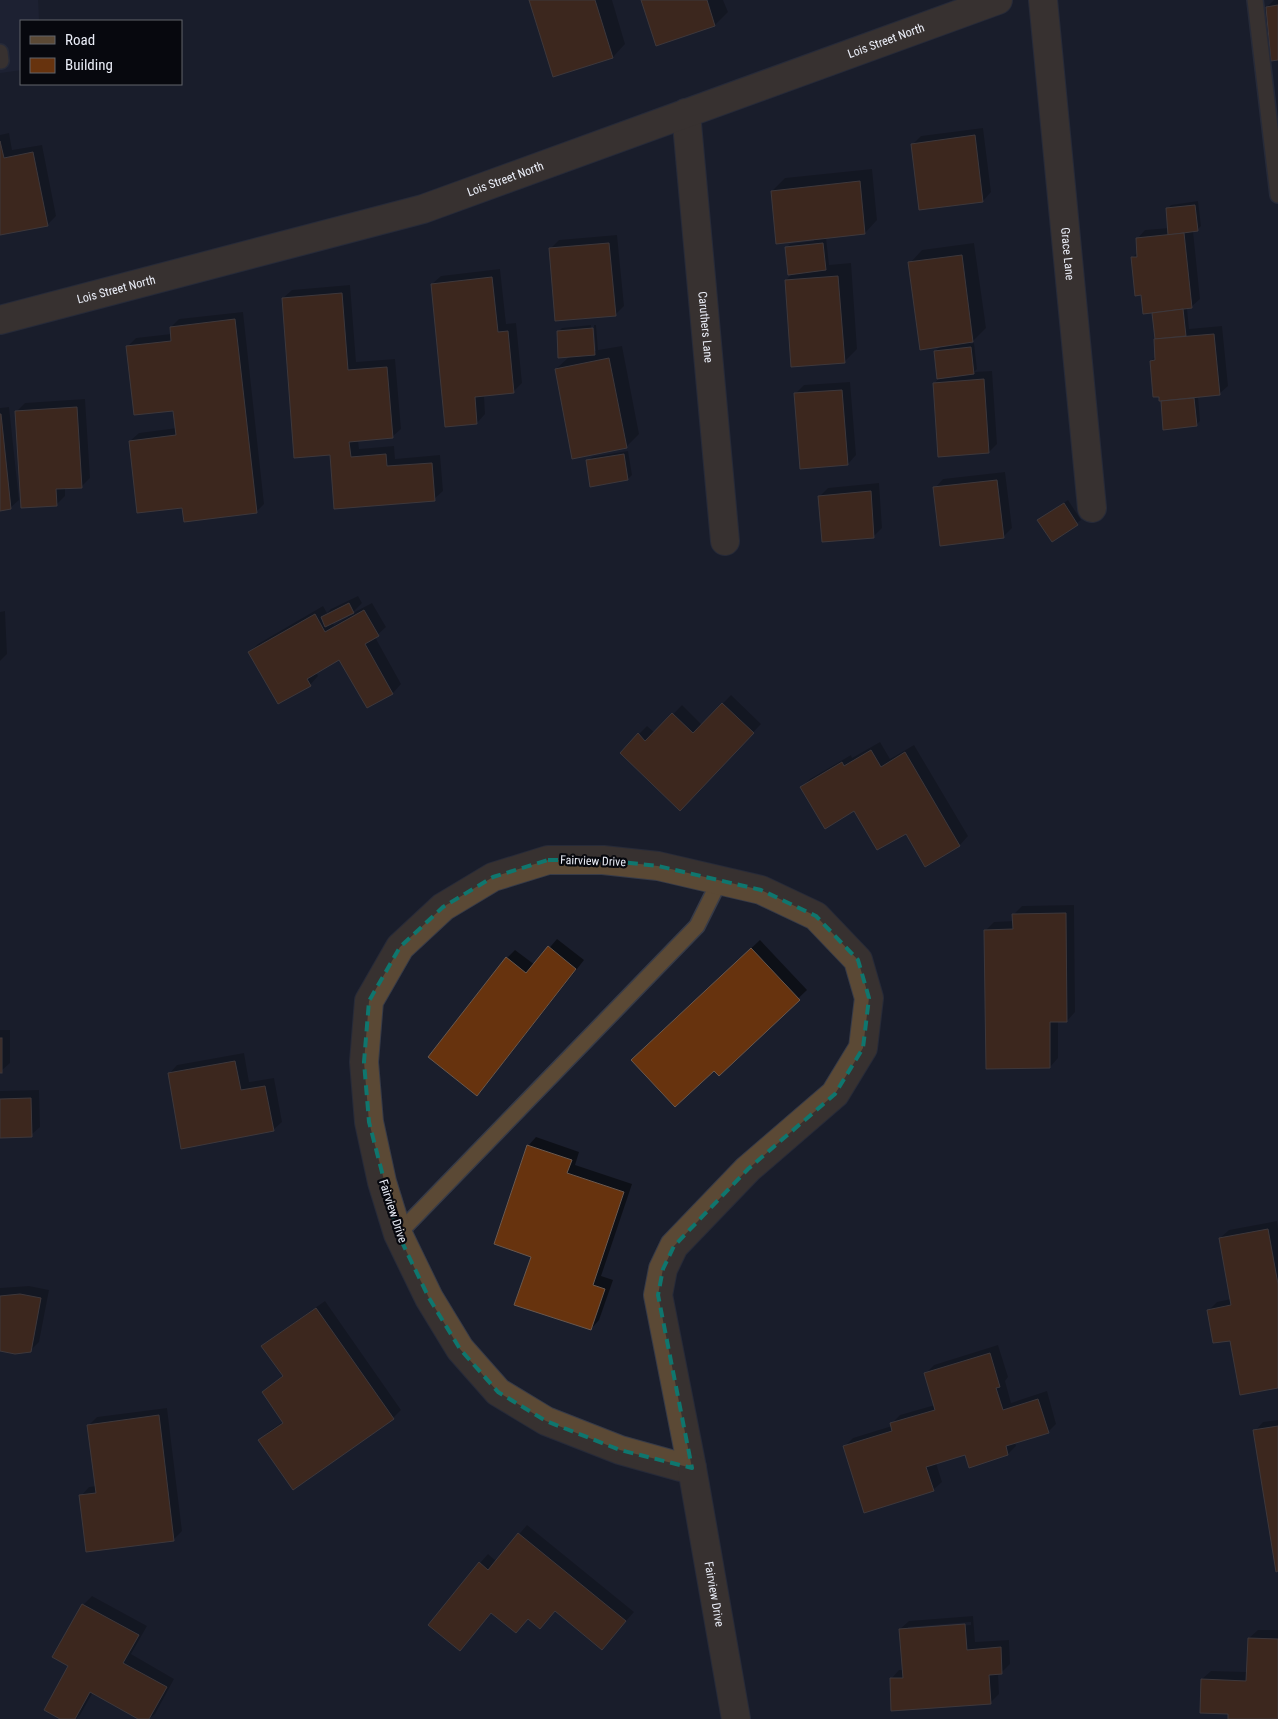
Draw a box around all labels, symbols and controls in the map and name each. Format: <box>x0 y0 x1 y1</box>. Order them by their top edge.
legend <box>20 20 182 85</box>
street label: Lois Street North <box>846 20 926 61</box>
text: Road <box>65 31 95 49</box>
text: Building <box>65 56 113 74</box>
street label: Lois Street North <box>465 159 546 199</box>
street label: Grace Lane <box>1058 227 1077 281</box>
street label: Lois Street North <box>75 273 157 307</box>
street label: Caruthers Lane <box>695 291 716 364</box>
street label: Fairview Drive <box>560 853 627 869</box>
street label: Fairview Drive <box>376 1178 410 1245</box>
street label: Fairview Drive <box>702 1560 727 1628</box>

